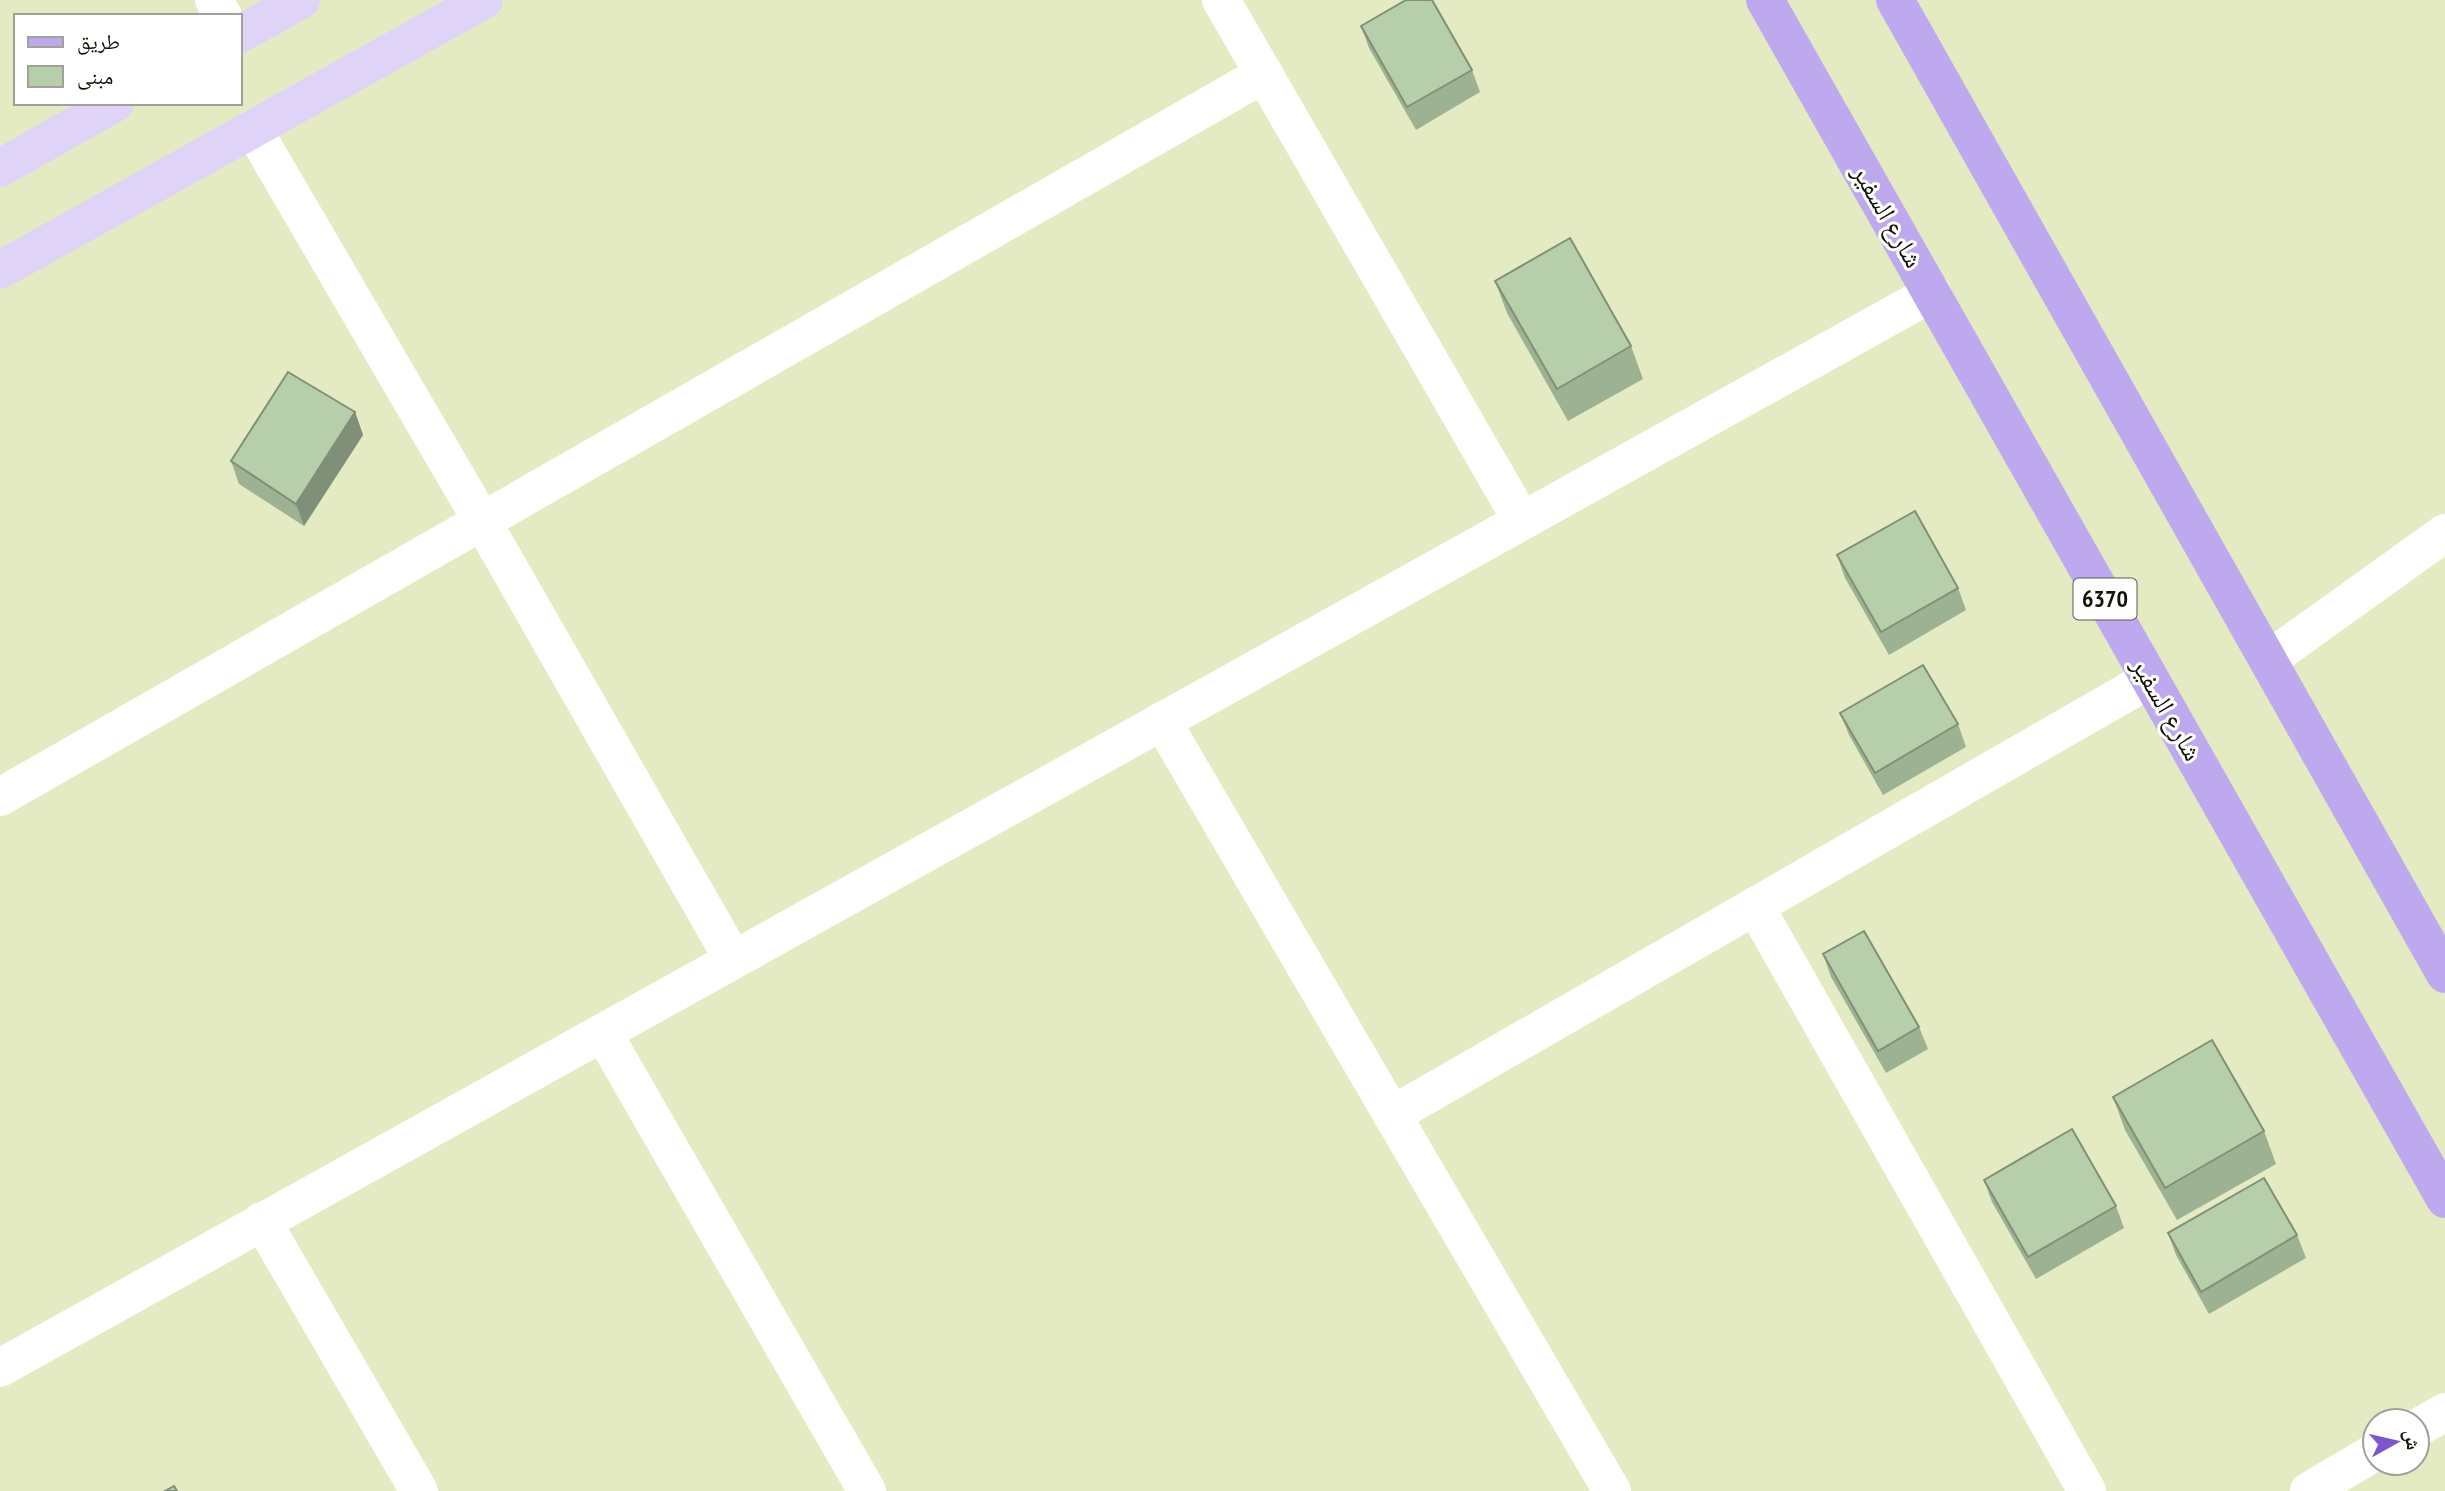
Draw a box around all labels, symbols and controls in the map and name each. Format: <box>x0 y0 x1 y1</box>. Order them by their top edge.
legend <box>14 14 242 105</box>
text: طريق <box>77 28 120 55</box>
text: مبنى <box>77 63 113 90</box>
street label: شارع السفير <box>1845 157 1931 273</box>
road number: 6370 <box>2074 578 2136 620</box>
street label: شارع السفير <box>2124 650 2210 766</box>
north arrow <box>2361 1407 2431 1477</box>
text: ش <box>2400 1428 2426 1451</box>

